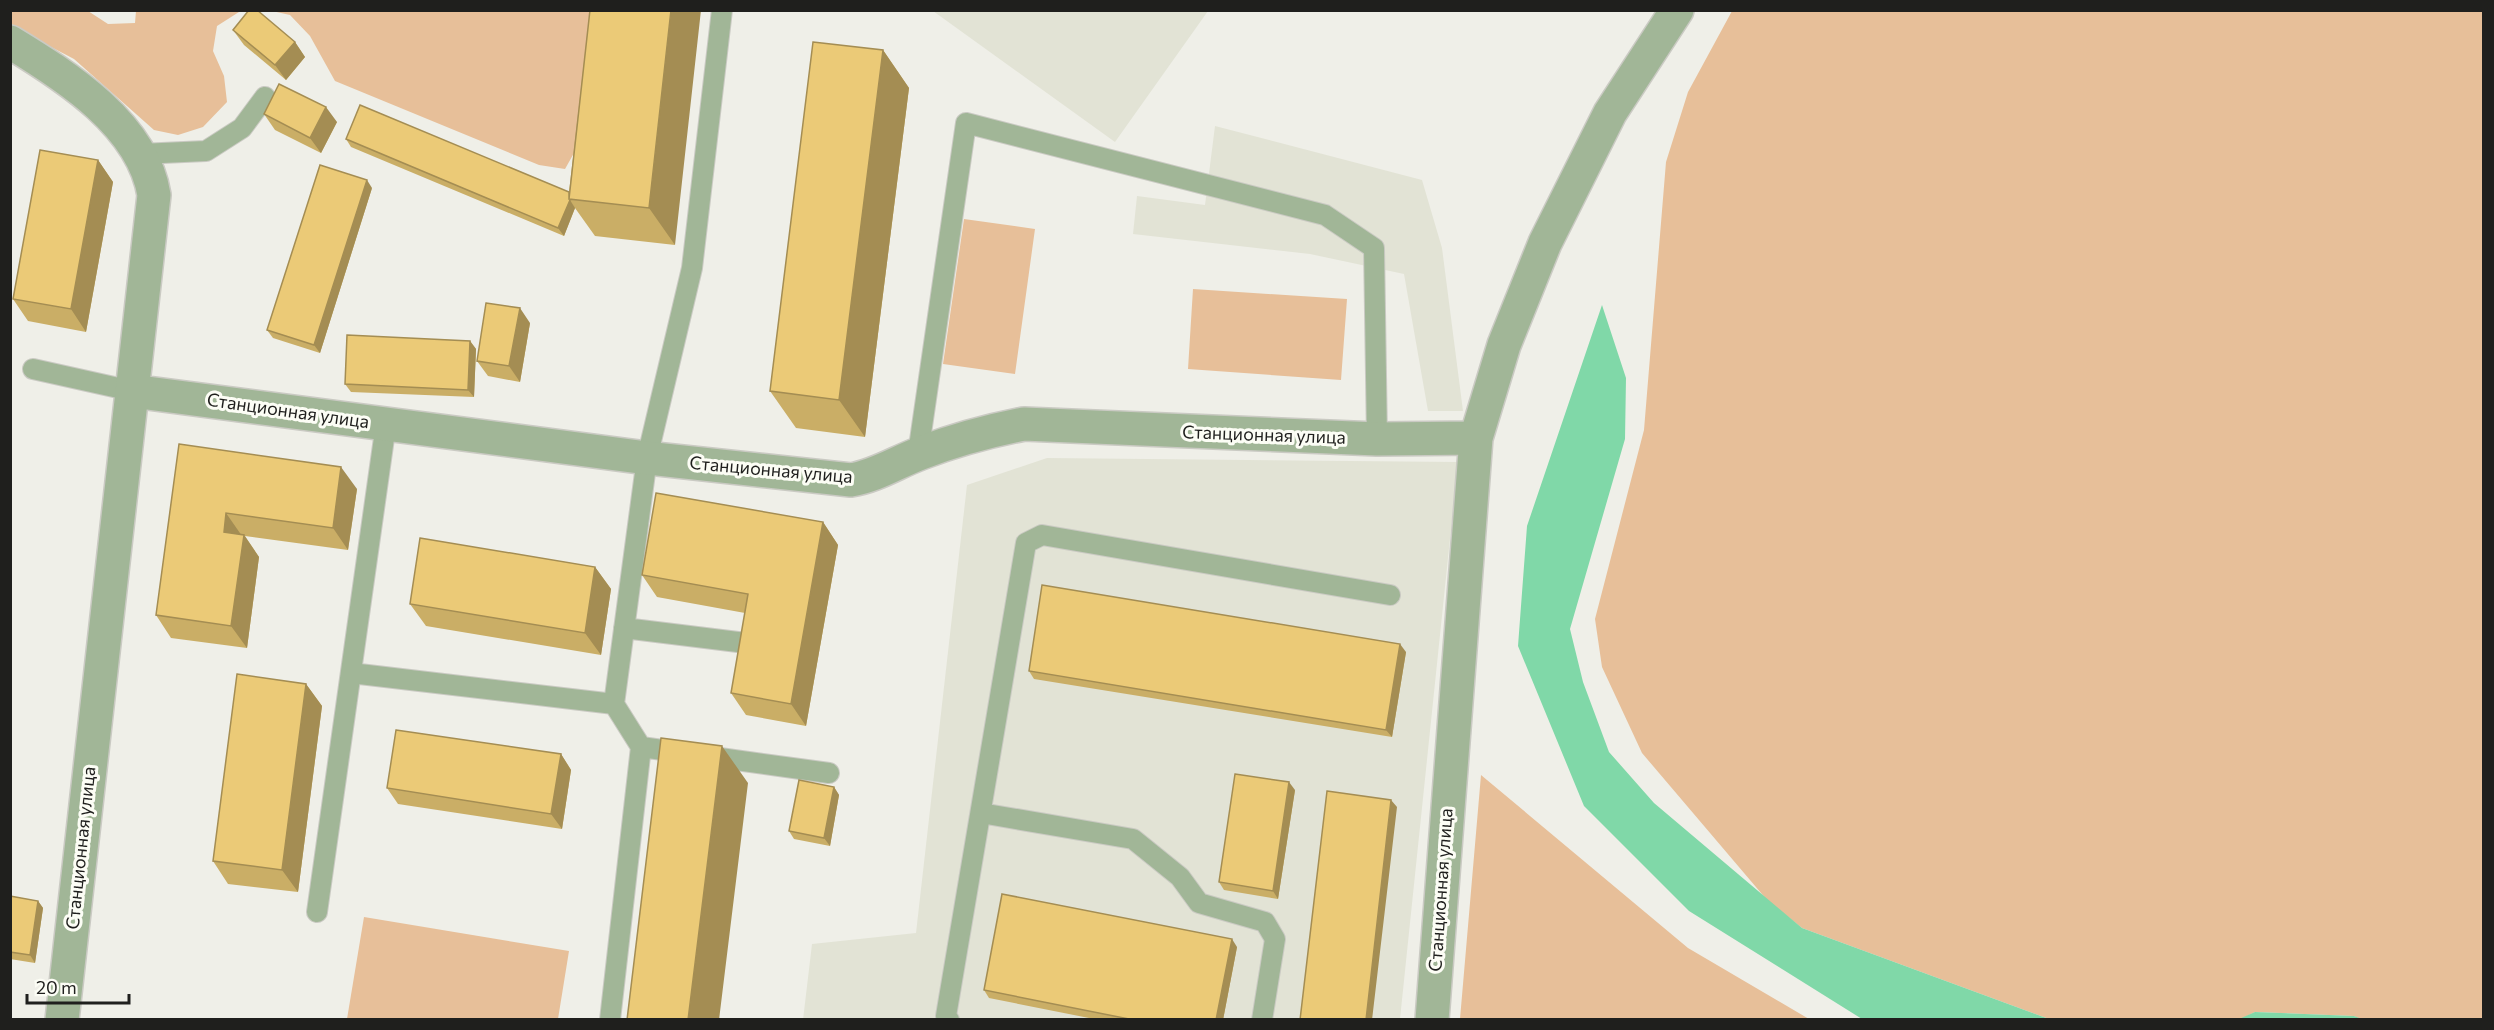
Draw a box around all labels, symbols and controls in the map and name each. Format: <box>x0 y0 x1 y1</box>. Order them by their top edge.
street label: Станционная улица <box>206 388 371 432</box>
street label: Станционная улица <box>1182 420 1346 448</box>
street label: Станционная улица <box>689 451 854 487</box>
street label: Станционная улица <box>61 765 99 930</box>
street label: Станционная улица <box>1423 808 1457 972</box>
scale bar <box>27 967 129 1005</box>
text: 20 m <box>36 976 77 998</box>

